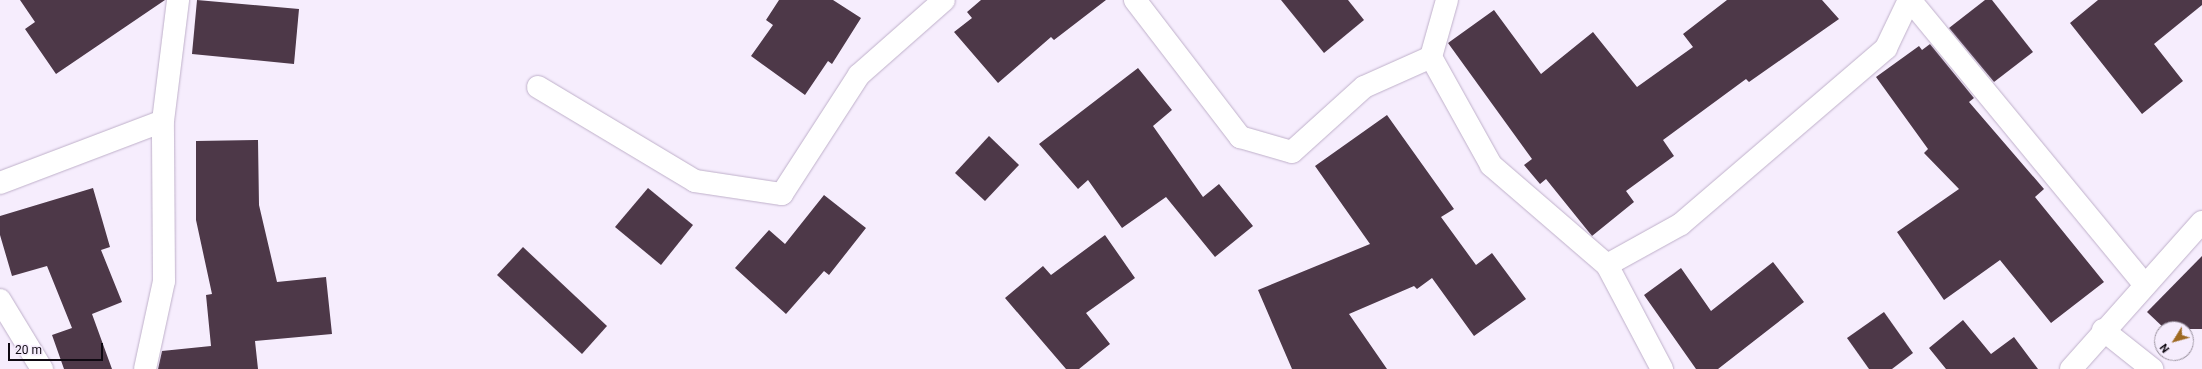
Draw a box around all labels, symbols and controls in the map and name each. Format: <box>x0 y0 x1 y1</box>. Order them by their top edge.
north arrow <box>2154 321 2194 361</box>
scale bar <box>10 335 105 361</box>
text: N <box>2157 341 2172 355</box>
text: 20 m <box>15 343 42 357</box>

